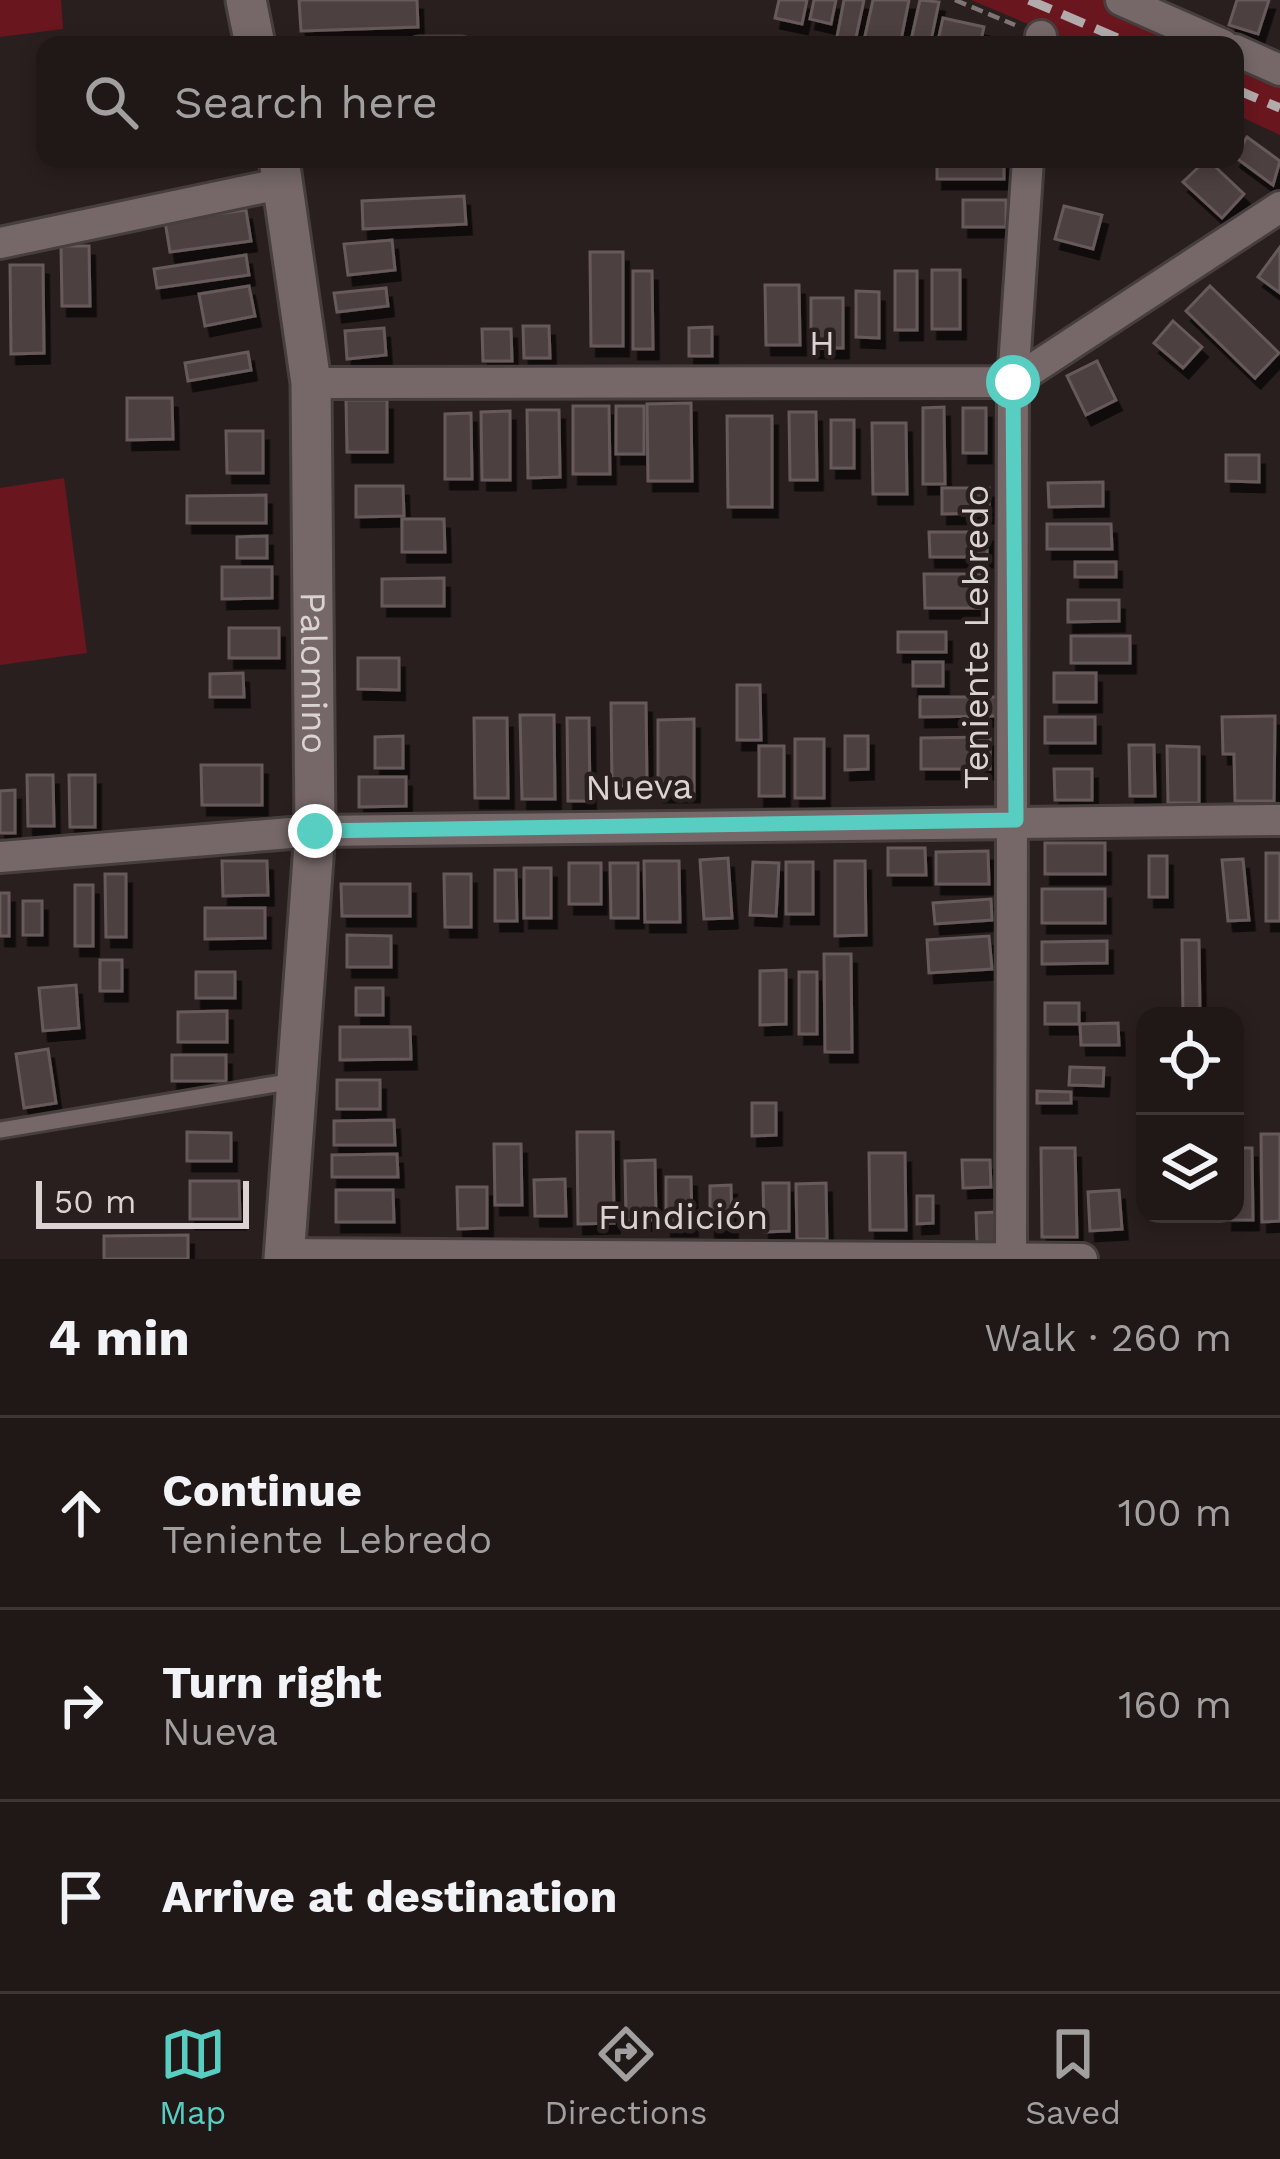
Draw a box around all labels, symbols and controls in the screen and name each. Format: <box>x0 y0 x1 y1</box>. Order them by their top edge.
search box <box>36 36 1244 168</box>
icon: search <box>78 69 144 135</box>
text: Search here <box>174 76 438 129</box>
street label: H <box>809 322 835 364</box>
route start <box>986 355 1040 409</box>
street label: Teniente Lebredo <box>955 485 997 789</box>
street label: Palomino <box>292 591 335 754</box>
street label: Nueva <box>585 765 693 809</box>
route end <box>288 804 342 858</box>
map controls <box>1136 1007 1244 1223</box>
button: locate <box>1136 1007 1244 1115</box>
button: layers <box>1136 1115 1244 1223</box>
scale bar <box>36 1175 249 1228</box>
text: 50 m <box>54 1182 136 1221</box>
street label: Fundición <box>598 1196 768 1238</box>
text: 4 min <box>48 1308 190 1367</box>
text: Walk · 260 m <box>984 1315 1232 1360</box>
text: Continue <box>162 1464 362 1517</box>
icon: ahead <box>48 1480 114 1546</box>
text: 100 m <box>1118 1490 1232 1535</box>
text: Teniente Lebredo <box>162 1517 492 1562</box>
text: Turn right <box>162 1656 382 1709</box>
icon: right <box>48 1672 114 1738</box>
text: 160 m <box>1118 1682 1232 1727</box>
text: Nueva <box>162 1709 278 1754</box>
icon: arrive <box>48 1864 114 1930</box>
text: Arrive at destination <box>162 1870 617 1923</box>
tab: Map <box>159 2021 226 2132</box>
tab: Directions <box>544 2021 707 2132</box>
tab: Saved <box>1025 2021 1121 2132</box>

